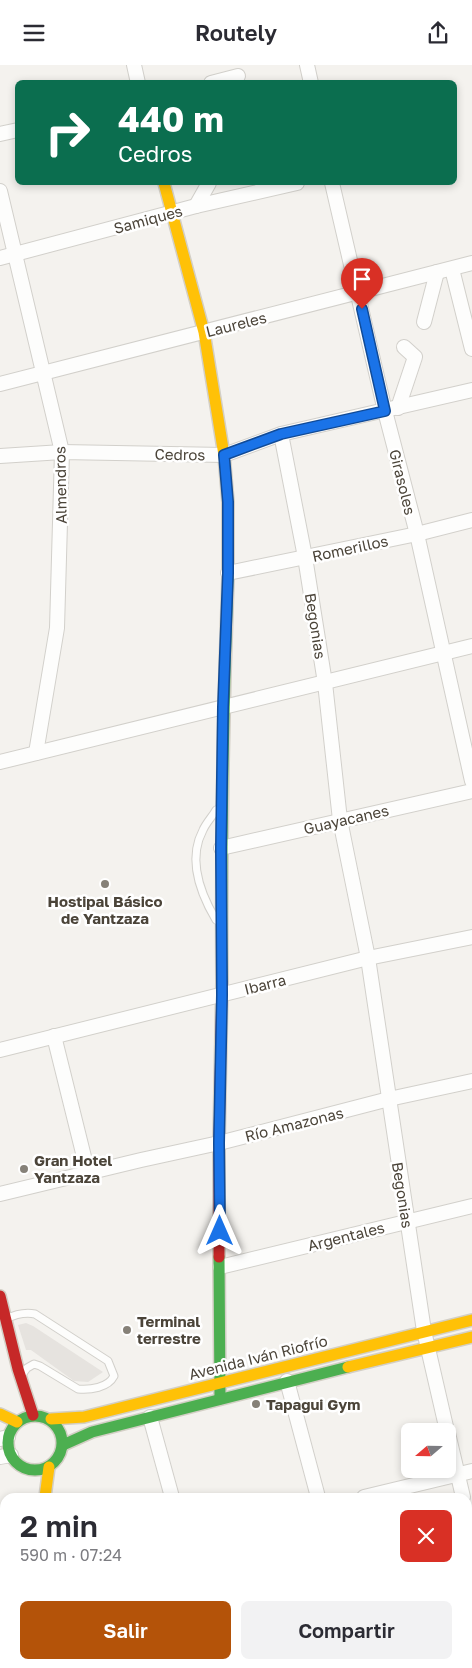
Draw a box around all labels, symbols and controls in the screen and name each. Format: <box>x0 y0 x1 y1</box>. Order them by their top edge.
icon: menu <box>20 19 48 47</box>
text: Routely <box>195 19 277 46</box>
icon: share <box>424 19 452 47</box>
text: 440 m <box>118 98 224 140</box>
icon: right <box>35 100 100 165</box>
text: Cedros <box>118 140 192 167</box>
street label: Samiques <box>112 201 184 237</box>
pin <box>341 258 383 309</box>
icon: arrive <box>348 265 376 293</box>
street label: Laureles <box>204 308 268 340</box>
street label: Cedros <box>154 445 206 463</box>
street label: Almendros <box>50 446 70 524</box>
street label: Girasoles <box>386 447 420 517</box>
street label: Romerillos <box>310 531 390 565</box>
street label: Begonias <box>302 592 330 660</box>
street label: Guayacanes <box>302 800 390 838</box>
marker: Hostipal Básico de Yantzaza <box>99 878 111 890</box>
place label: Hostipal Básico de Yantzaza <box>48 892 162 927</box>
street label: Ibarra <box>242 970 288 998</box>
street label: Río Amazonas <box>243 1103 345 1145</box>
place label: Gran Hotel Yantzaza <box>34 1151 112 1186</box>
street label: Begonias <box>389 1161 417 1229</box>
marker: Gran Hotel Yantzaza <box>18 1163 30 1175</box>
position arrow <box>193 1204 245 1256</box>
street label: Argentales <box>306 1218 386 1254</box>
place label: Terminal terrestre <box>137 1312 201 1347</box>
marker: Terminal terrestre <box>121 1324 133 1336</box>
street label: Avenida Iván Riofrío <box>187 1331 329 1383</box>
place label: Tapagui Gym <box>266 1395 360 1413</box>
marker: Tapagui Gym <box>250 1398 262 1410</box>
north arrow <box>401 1423 456 1477</box>
map controls <box>401 1423 456 1478</box>
text: 2 min <box>20 1508 98 1544</box>
button: close <box>400 1510 452 1562</box>
text: 590 m · 07:24 <box>20 1545 122 1565</box>
button: Salir <box>20 1601 231 1659</box>
button: Compartir <box>241 1601 452 1659</box>

